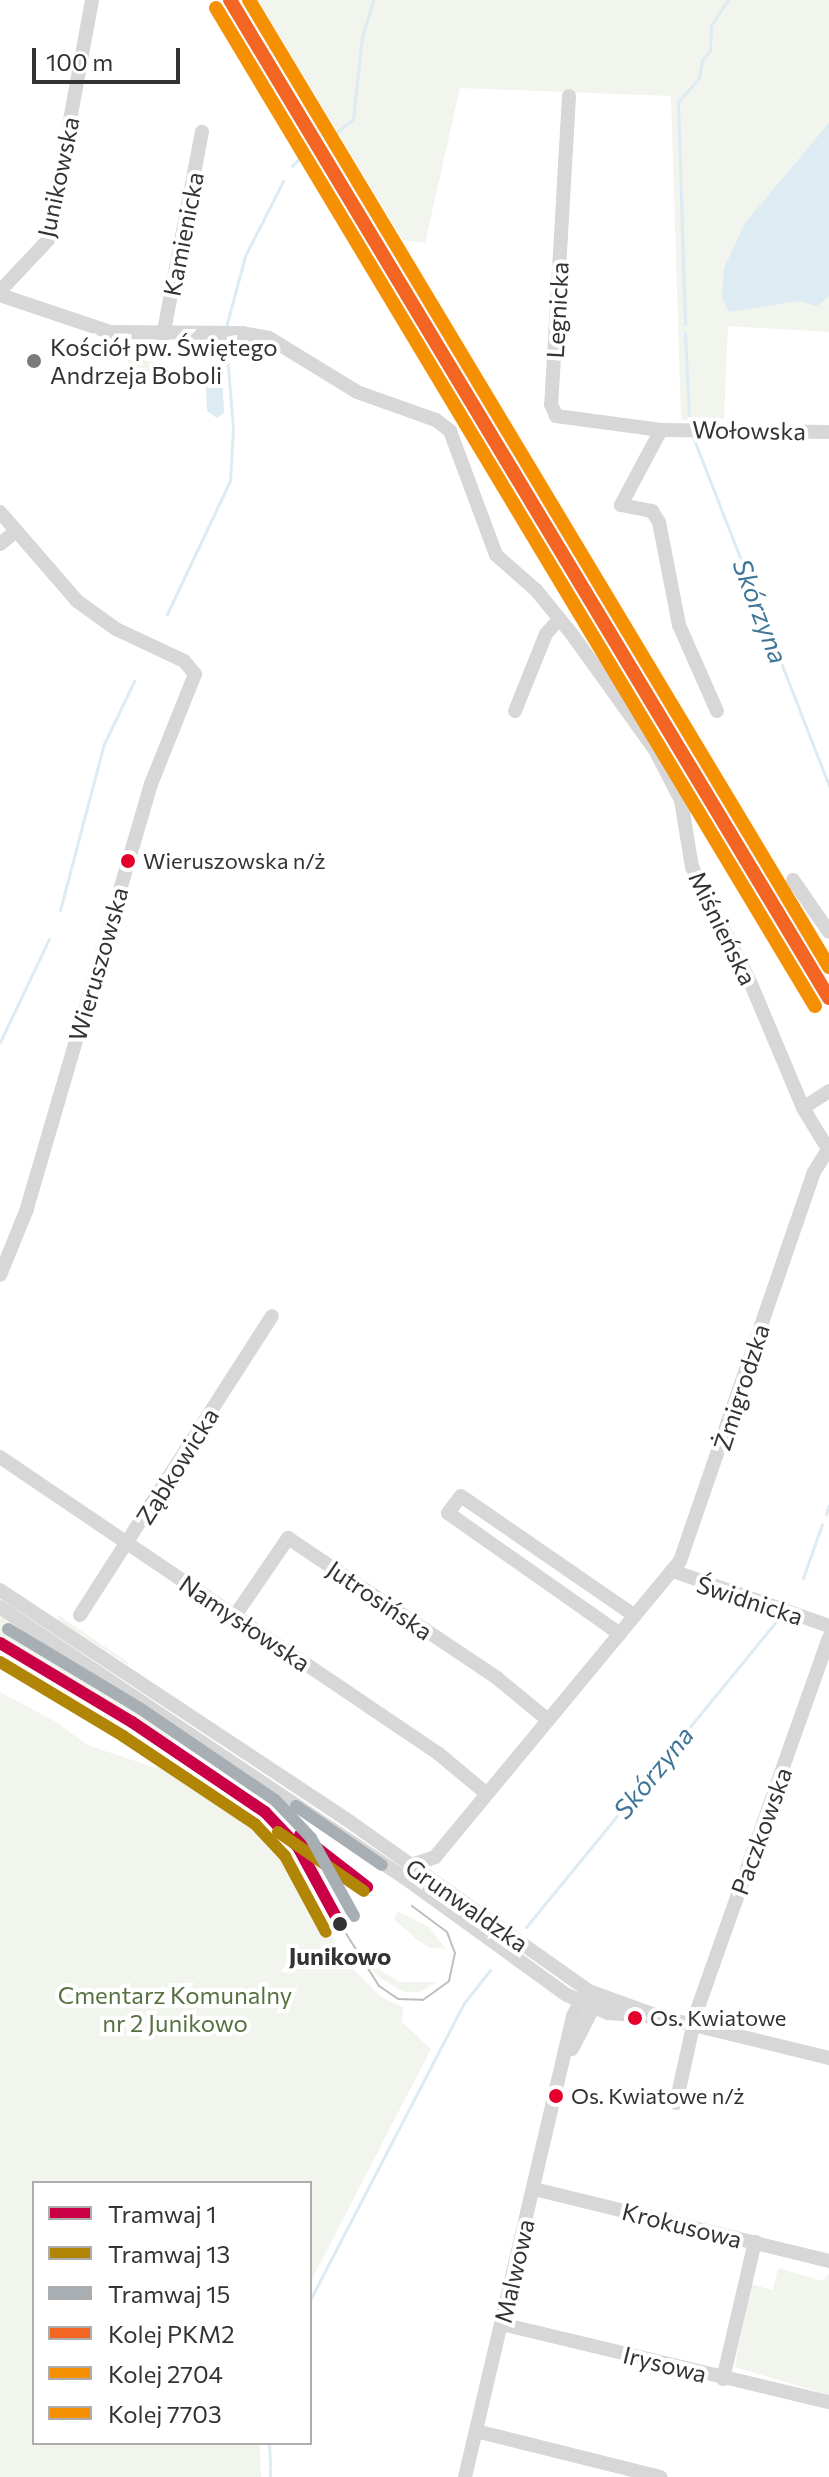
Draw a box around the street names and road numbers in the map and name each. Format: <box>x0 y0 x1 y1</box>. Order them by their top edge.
street label: Junikowska <box>31 114 85 240</box>
street label: Kamienicka <box>157 170 209 298</box>
street label: Legnicka <box>540 261 574 359</box>
street label: Wołowska <box>692 415 806 445</box>
street label: Miśnieńska <box>683 866 763 990</box>
street label: Wieruszowska <box>62 884 134 1044</box>
street label: Żmigrodzka <box>707 1320 775 1454</box>
street label: Ząbkowicka <box>130 1402 224 1530</box>
street label: Jutrosińska <box>322 1554 438 1646</box>
street label: Namysłowska <box>174 1569 316 1677</box>
street label: Świdnicka <box>693 1569 807 1631</box>
street label: Paczkowska <box>725 1763 797 1899</box>
street label: Grunwaldzka <box>400 1852 534 1958</box>
street label: Krokusowa <box>619 2196 745 2254</box>
street label: Malwowa <box>488 2216 540 2326</box>
street label: Irysowa <box>620 2340 710 2388</box>

